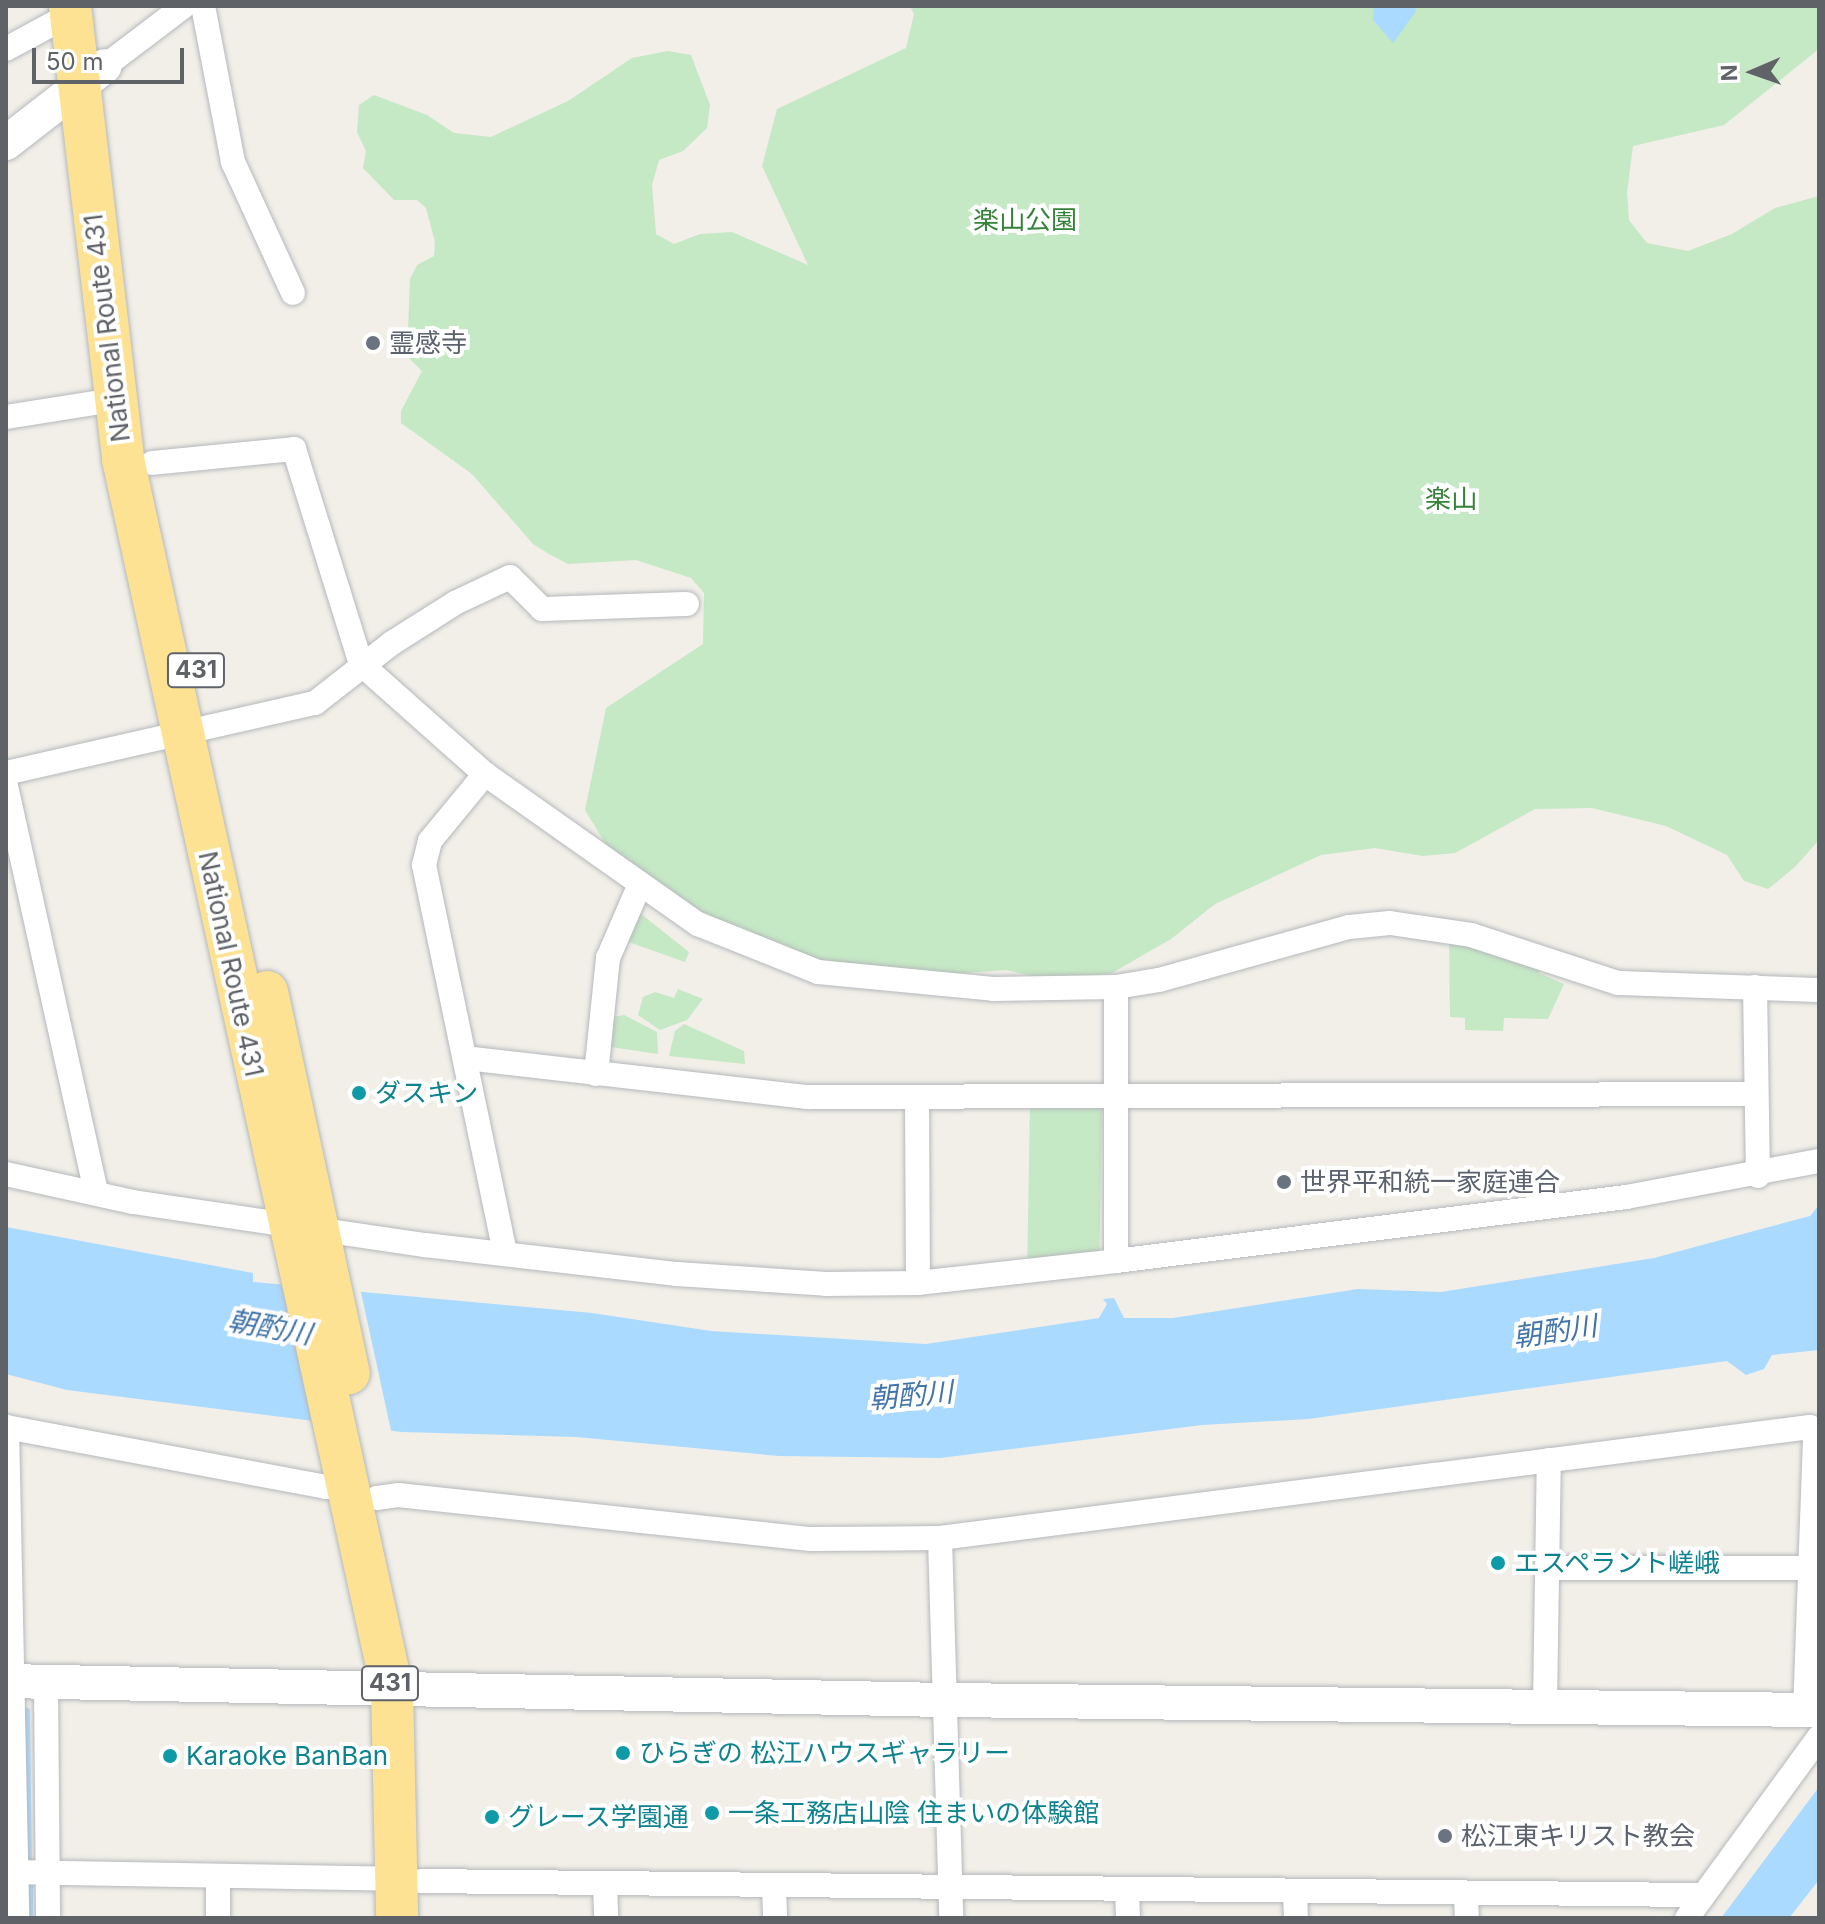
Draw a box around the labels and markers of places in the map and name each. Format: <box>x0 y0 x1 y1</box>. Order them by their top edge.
place label: 霊感寺 <box>389 327 467 359</box>
marker: 霊感寺 <box>364 334 382 352</box>
place label: ダスキン <box>375 1077 479 1109</box>
marker: ダスキン <box>350 1084 368 1102</box>
place label: 世界平和統一家庭連合 <box>1300 1166 1560 1198</box>
marker: 世界平和統一家庭連合 <box>1275 1173 1293 1191</box>
place label: エスペラント嵯峨 <box>1514 1547 1722 1579</box>
marker: エスペラント嵯峨 <box>1489 1554 1507 1572</box>
place label: ひらぎの 松江ハウスギャラリー <box>639 1737 1010 1769</box>
place label: Karaoke BanBan <box>186 1740 388 1772</box>
marker: ひらぎの 松江ハウスギャラリー <box>614 1744 632 1762</box>
marker: Karaoke BanBan <box>161 1747 179 1765</box>
place label: 一条工務店山陰 住まいの体験館 <box>728 1797 1099 1829</box>
place label: グレース学園通 <box>508 1801 690 1833</box>
marker: 一条工務店山陰 住まいの体験館 <box>703 1804 721 1822</box>
marker: グレース学園通 <box>483 1808 501 1826</box>
place label: 松江東キリスト教会 <box>1461 1820 1695 1852</box>
marker: 松江東キリスト教会 <box>1436 1827 1454 1845</box>

